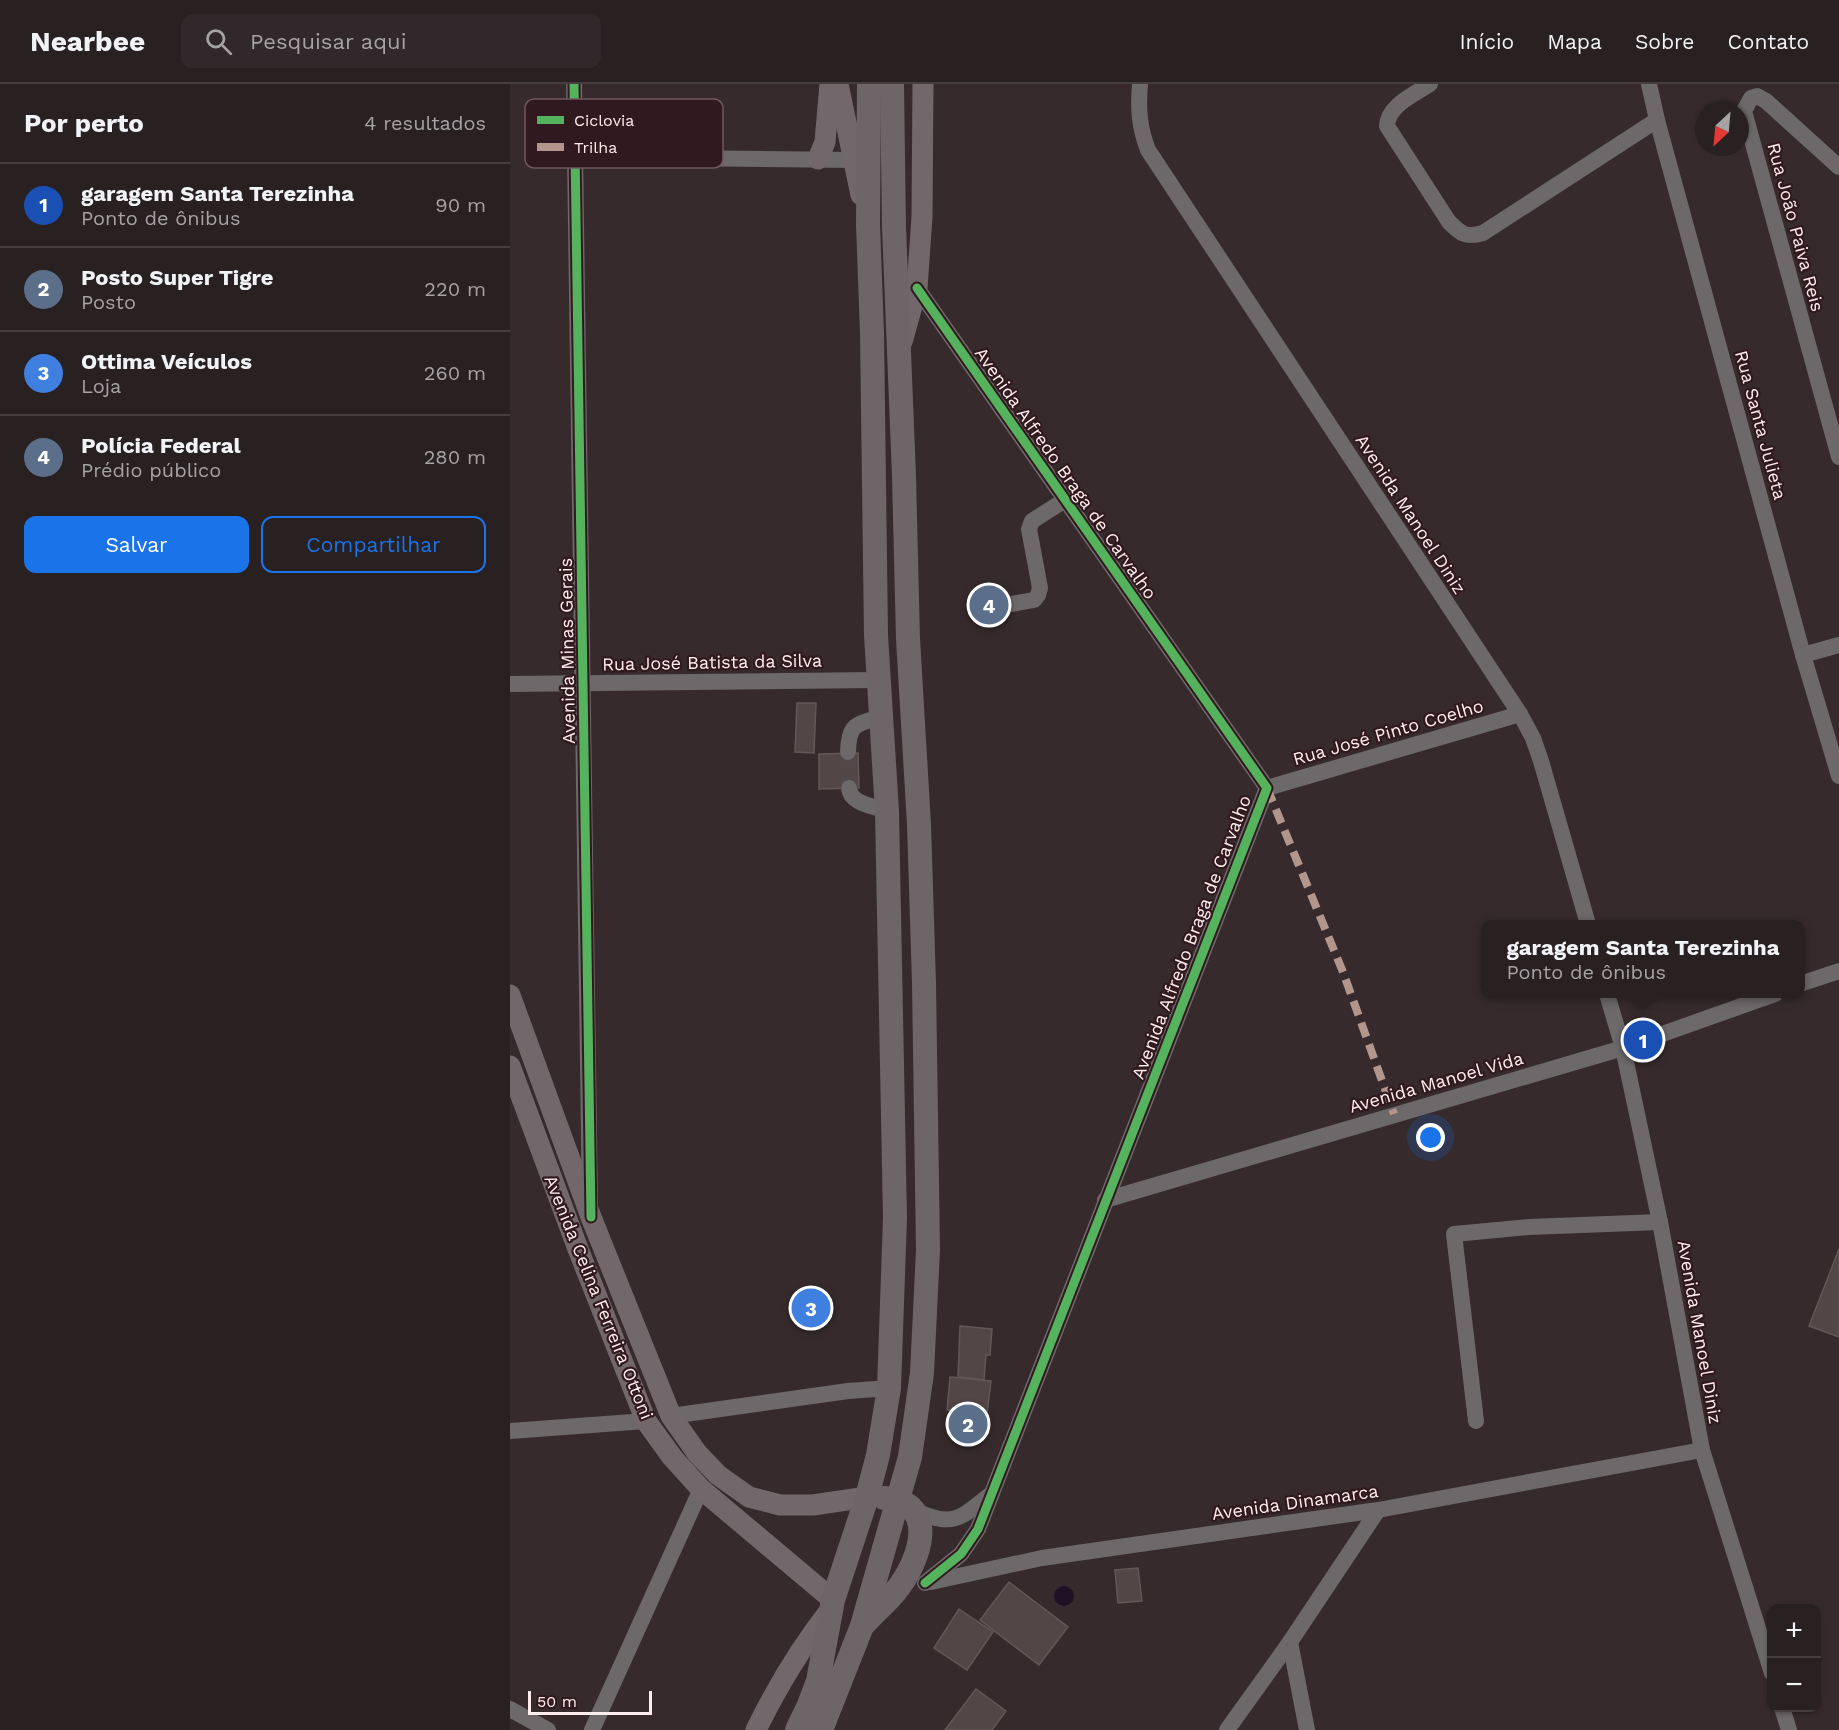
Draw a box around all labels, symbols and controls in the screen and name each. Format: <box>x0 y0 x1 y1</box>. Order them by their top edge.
search box <box>181 14 601 68</box>
text: Nearbee <box>30 25 145 58</box>
icon: search <box>202 25 235 58</box>
text: Pesquisar aqui <box>250 29 407 54</box>
text: Início <box>1459 29 1514 54</box>
text: Mapa <box>1547 29 1602 54</box>
text: Sobre <box>1635 29 1694 54</box>
text: Contato <box>1727 29 1809 54</box>
legend <box>525 99 723 168</box>
north arrow <box>1695 102 1749 156</box>
text: Por perto <box>24 108 144 138</box>
text: 4 resultados <box>364 111 486 135</box>
text: Ciclovia <box>574 111 634 130</box>
text: Trilha <box>574 138 617 157</box>
street label: Rua João Paiva Reis <box>1763 140 1829 314</box>
text: garagem Santa Terezinha <box>81 181 354 206</box>
text: 1 <box>39 193 48 217</box>
text: 90 m <box>435 193 486 217</box>
text: Ponto de ônibus <box>81 206 240 230</box>
text: Posto Super Tigre <box>81 265 274 290</box>
text: 2 <box>38 277 49 301</box>
text: 220 m <box>424 277 486 301</box>
text: Posto <box>81 290 136 314</box>
street label: Avenida Alfredo Braga de Carvalho <box>971 343 1161 603</box>
street label: Rua Santa Julieta <box>1731 348 1791 502</box>
text: Ottima Veículos <box>81 349 252 374</box>
text: 3 <box>38 361 49 385</box>
text: 260 m <box>424 361 486 385</box>
text: Loja <box>81 374 121 398</box>
street label: Avenida Manoel Diniz <box>1351 430 1471 598</box>
text: Polícia Federal <box>81 433 241 458</box>
text: 4 <box>37 445 50 469</box>
text: 280 m <box>424 445 486 469</box>
text: Prédio público <box>81 458 221 482</box>
button: Salvar <box>24 516 249 573</box>
button: Compartilhar <box>261 516 486 573</box>
street label: Avenida Minas Gerais <box>555 558 579 744</box>
pin: 4 <box>970 582 1008 628</box>
street label: Rua José Batista da Silva <box>602 650 822 674</box>
street label: Rua José Pinto Coelho <box>1290 695 1486 769</box>
street label: Avenida Alfredo Braga de Carvalho <box>1127 792 1255 1082</box>
popup <box>1481 920 1805 998</box>
text: garagem Santa Terezinha <box>1507 935 1779 960</box>
text: Ponto de ônibus <box>1507 960 1666 984</box>
pin: 1 <box>1624 1018 1662 1062</box>
street label: Avenida Manoel Vida <box>1346 1047 1526 1117</box>
your location <box>1416 1123 1445 1152</box>
street label: Avenida Celina Ferreira Ottoni <box>540 1172 658 1422</box>
street label: Avenida Manoel Diniz <box>1673 1238 1727 1426</box>
pin: 3 <box>792 1286 830 1330</box>
pin: 2 <box>948 1402 988 1446</box>
street label: Avenida Dinamarca <box>1210 1480 1380 1524</box>
map controls <box>1767 1604 1821 1712</box>
button: + <box>1767 1604 1821 1658</box>
button: − <box>1767 1658 1821 1712</box>
scale bar <box>528 1688 652 1716</box>
text: 50 m <box>537 1692 577 1711</box>

